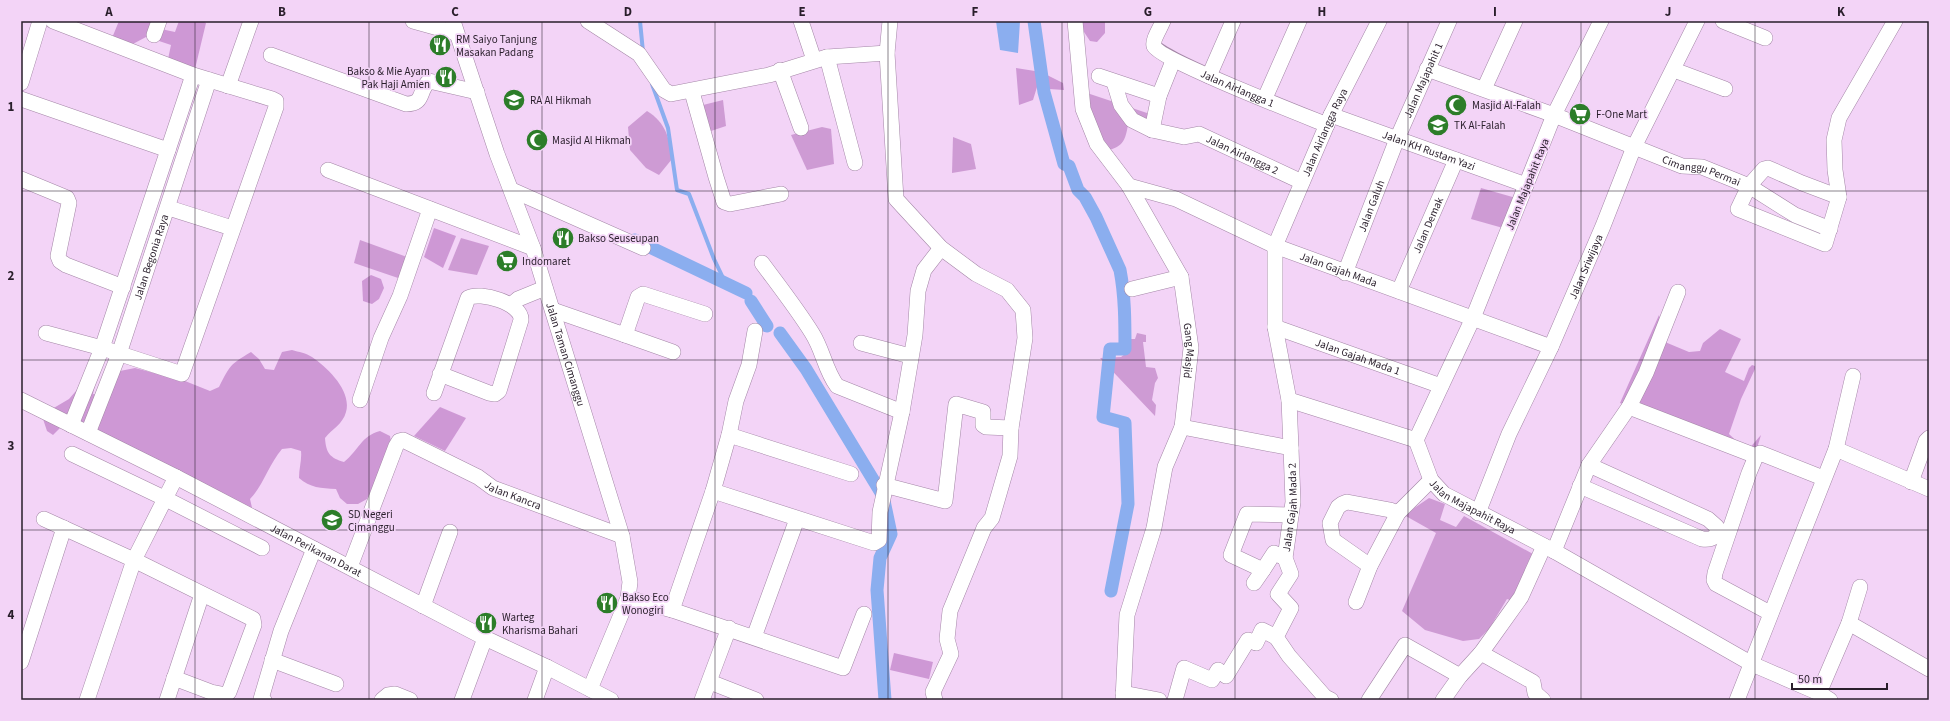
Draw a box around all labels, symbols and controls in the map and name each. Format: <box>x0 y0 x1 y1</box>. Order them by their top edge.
text: A <box>104 3 113 21</box>
text: B <box>278 3 286 21</box>
text: C <box>451 3 459 21</box>
text: D <box>624 3 632 21</box>
text: E <box>798 3 806 21</box>
text: F <box>972 3 979 21</box>
text: G <box>1144 3 1152 21</box>
text: H <box>1318 3 1326 21</box>
text: I <box>1493 3 1497 21</box>
text: J <box>1665 3 1671 21</box>
text: K <box>1837 3 1846 21</box>
restaurant icon: RM Saiyo Tanjung Masakan Padang <box>427 32 453 58</box>
place label: RM Saiyo Tanjung Masakan Padang <box>456 32 537 60</box>
street label: Jalan Majapahit 1 <box>1400 40 1447 120</box>
place label: Bakso & Mie Ayam Pak Haji Amien <box>347 64 430 92</box>
restaurant icon: Bakso & Mie Ayam Pak Haji Amien <box>433 64 459 90</box>
street label: Jalan Airlangga 1 <box>1198 66 1276 111</box>
street label: Jalan Airlangga Raya <box>1299 86 1351 179</box>
school or university icon: RA Al Hikmah <box>501 87 527 113</box>
mosque icon: Masjid Al-Falah <box>1443 92 1469 118</box>
place label: RA Al Hikmah <box>530 93 591 108</box>
text: 1 <box>8 98 15 116</box>
place label: Masjid Al-Falah <box>1472 98 1541 113</box>
supermarket icon: F-One Mart <box>1567 101 1593 127</box>
place label: F-One Mart <box>1596 107 1647 122</box>
school or university icon: TK Al-Falah <box>1425 112 1451 138</box>
place label: TK Al-Falah <box>1454 118 1506 133</box>
mosque icon: Masjid Al Hikmah <box>524 127 550 153</box>
street label: Jalan KH Rustam Yazi <box>1380 127 1477 174</box>
street label: Jalan Airlangga 2 <box>1204 131 1281 178</box>
place label: Masjid Al Hikmah <box>552 133 631 148</box>
street label: Jalan Majapahit Raya <box>1502 136 1553 232</box>
street label: Cimanggu Permai <box>1660 152 1743 190</box>
street label: Jalan Galuh <box>1355 178 1388 234</box>
street label: Jalan Demak <box>1409 194 1447 256</box>
street label: Jalan Begonia Raya <box>130 212 172 302</box>
restaurant icon: Bakso Seuseupan <box>550 225 576 251</box>
place label: Bakso Seuseupan <box>578 231 659 246</box>
street label: Jalan Sriwijaya <box>1565 232 1607 302</box>
supermarket icon: Indomaret <box>494 248 520 274</box>
street label: Jalan Gajah Mada <box>1298 249 1379 291</box>
place label: Indomaret <box>522 254 571 269</box>
text: 2 <box>8 267 15 285</box>
street label: Jalan Taman Cimanggu <box>542 301 588 408</box>
street label: Gang Masjid <box>1180 322 1198 379</box>
street label: Jalan Gajah Mada 1 <box>1313 335 1402 379</box>
text: 3 <box>8 437 15 455</box>
street label: Jalan Gajah Mada 2 <box>1279 463 1301 553</box>
street label: Jalan Majapahit Raya <box>1426 476 1518 538</box>
street label: Jalan Kancra <box>482 477 543 513</box>
school or university icon: SD Negeri Cimanggu <box>319 507 345 533</box>
place label: SD Negeri Cimanggu <box>348 507 395 535</box>
street label: Jalan Perikanan Darat <box>268 520 364 581</box>
restaurant icon: Bakso Eco Wonogiri <box>594 590 620 616</box>
place label: Bakso Eco Wonogiri <box>622 590 669 618</box>
text: 4 <box>8 606 15 624</box>
restaurant icon: Warteg Kharisma Bahari <box>473 610 499 636</box>
place label: Warteg Kharisma Bahari <box>502 610 578 638</box>
scale bar <box>1792 665 1887 691</box>
text: 50 m <box>1798 671 1822 688</box>

